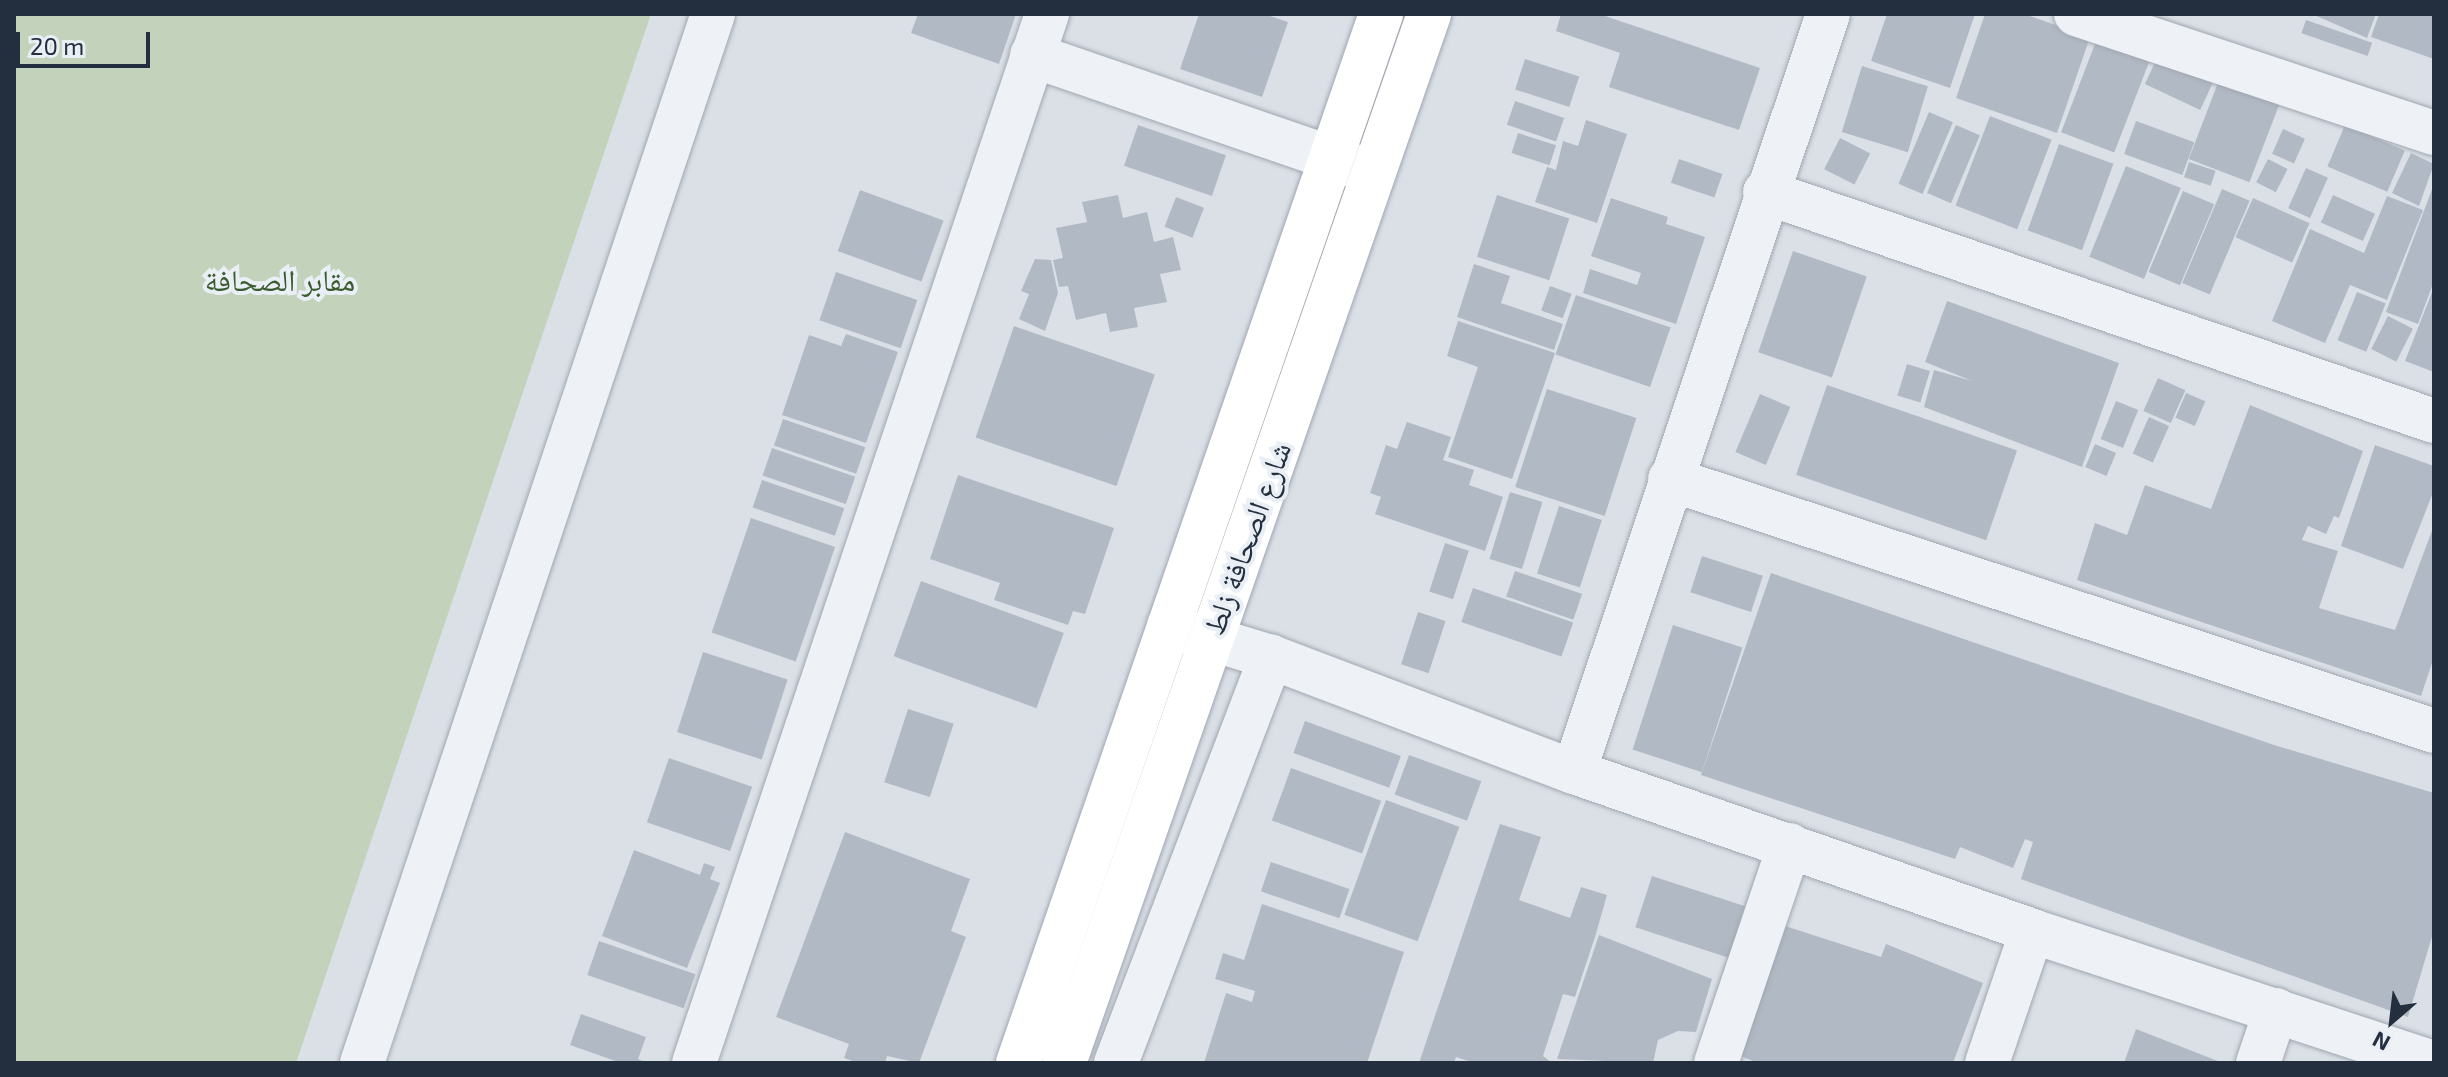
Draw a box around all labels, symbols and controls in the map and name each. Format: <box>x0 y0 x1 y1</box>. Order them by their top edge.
scale bar <box>20 16 154 66</box>
text: 20 m <box>30 31 84 60</box>
park label: مقابر الصحافة <box>205 261 355 297</box>
street label: شارع الصحافة زلط <box>1195 437 1297 639</box>
north arrow <box>2352 981 2432 1061</box>
text: N <box>2368 1027 2394 1057</box>

